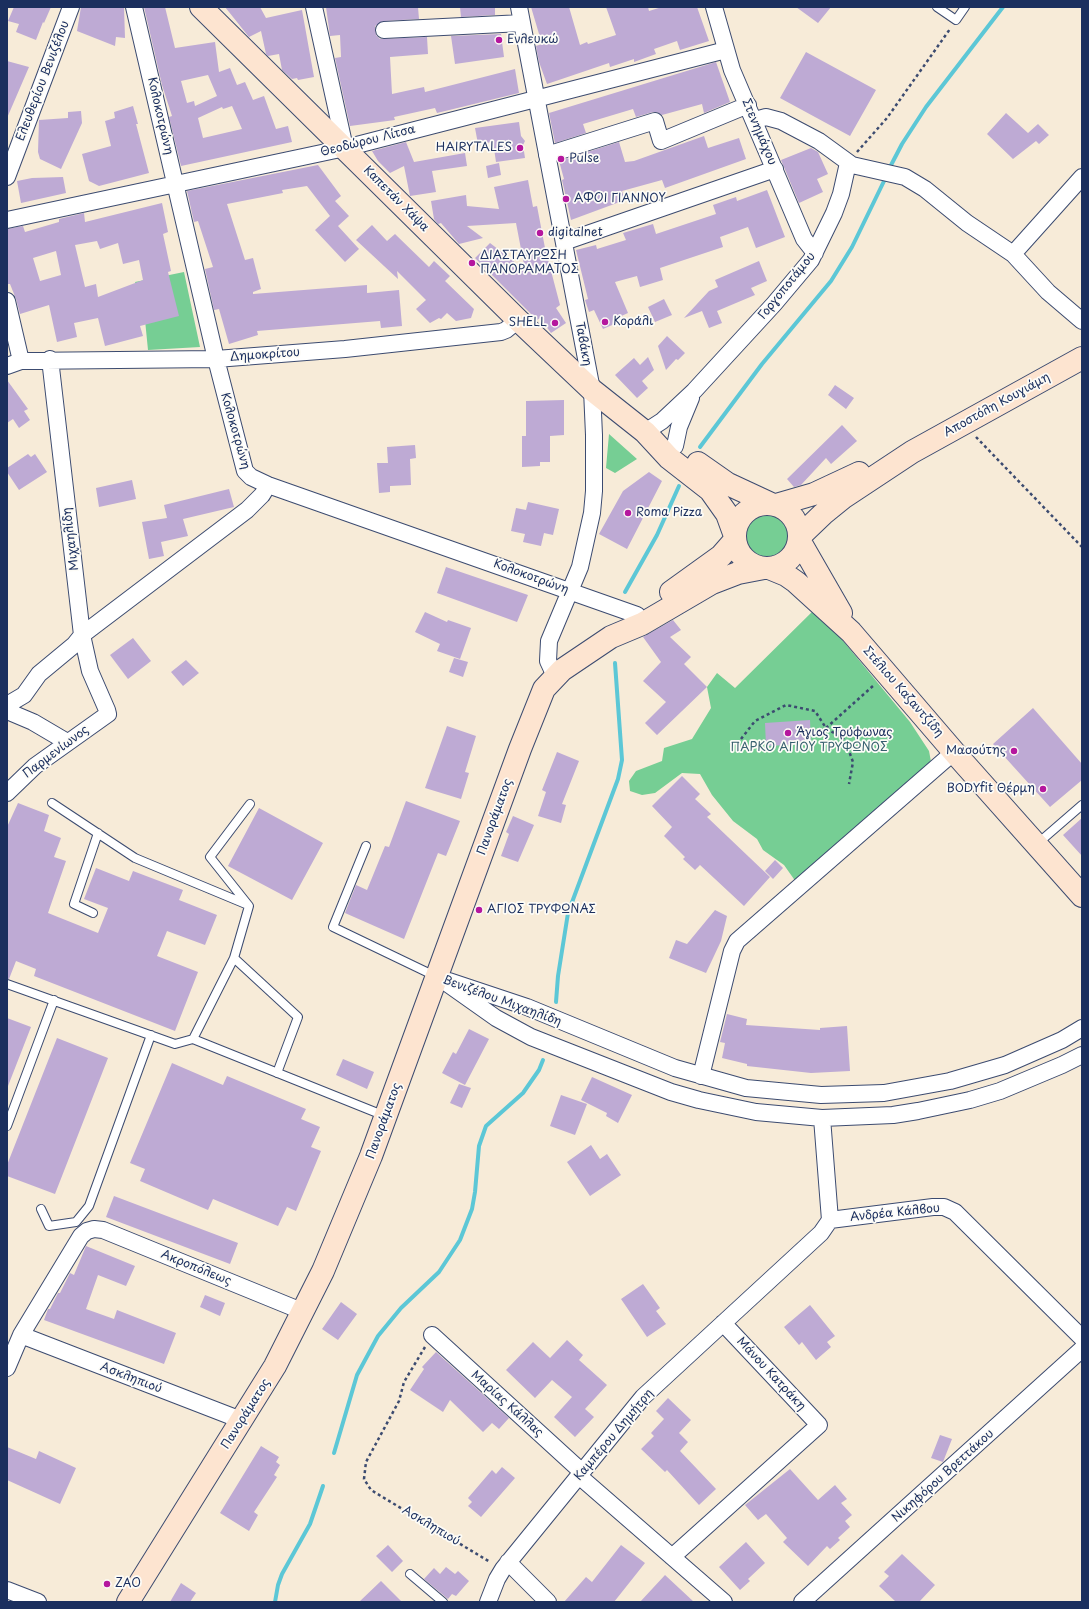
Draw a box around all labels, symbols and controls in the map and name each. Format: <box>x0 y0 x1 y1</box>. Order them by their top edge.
street label: Ελευθερίου Βενιζέλου <box>13 19 73 143</box>
place label: Ενλευκώ <box>507 33 558 47</box>
marker: Ενλευκώ <box>494 35 504 45</box>
street label: Κολοκοτρώνη <box>144 76 176 156</box>
street label: Στενημάχου <box>739 97 779 167</box>
street label: Θεοδώρου Λίτσα <box>319 122 417 160</box>
place label: HAIRYTALES <box>436 141 512 155</box>
marker: HAIRYTALES <box>515 143 525 153</box>
place label: Pulse <box>569 152 599 166</box>
marker: Pulse <box>556 154 566 164</box>
street label: Καπετάν Χάψα <box>360 163 432 235</box>
place label: ΑΦΟΙ ΓΙΑΝΝΟΥ <box>574 192 666 206</box>
marker: ΑΦΟΙ ΓΙΑΝΝΟΥ <box>561 194 571 204</box>
place label: digitalnet <box>548 226 603 240</box>
marker: digitalnet <box>535 228 545 238</box>
place label: ΔΙΑΣΤΑΥΡΩΣΗ ΠΑΝΟΡΑΜΑΤΟΣ <box>480 249 578 277</box>
street label: Γοργοποτάμου <box>755 249 819 323</box>
marker: ΔΙΑΣΤΑΥΡΩΣΗ ΠΑΝΟΡΑΜΑΤΟΣ <box>467 258 477 268</box>
place label: Κοράλι <box>613 315 654 329</box>
place label: SHELL <box>509 316 547 330</box>
marker: Κοράλι <box>600 317 610 327</box>
marker: SHELL <box>550 318 560 328</box>
street label: Ταβάκη <box>572 321 594 367</box>
street label: Δημοκρίτου <box>230 345 300 365</box>
street label: Αποστόλη Κουγιάμη <box>942 370 1052 440</box>
street label: Κολοκοτρώνη <box>217 391 253 471</box>
place label: Roma Pizza <box>636 506 702 520</box>
street label: Μιχαηλίδη <box>60 507 82 571</box>
marker: Roma Pizza <box>623 508 633 518</box>
street label: Κολοκοτρώνη <box>491 557 571 597</box>
street label: Στέλιου Καζαντζίδη <box>860 644 946 740</box>
street label: Παρμενίωνος <box>20 723 92 781</box>
place label: Άγιος Τρύφωνας <box>796 726 893 740</box>
marker: Άγιος Τρύφωνας <box>783 728 793 738</box>
park label: ΠΑΡΚΟ ΑΓΙΟΥ ΤΡΥΦΩΝΟΣ <box>730 741 888 755</box>
place label: Μασούτης <box>946 744 1006 758</box>
marker: Μασούτης <box>1009 746 1019 756</box>
street label: Πανοράματος <box>475 777 515 857</box>
place label: BODYfit Θέρμη <box>947 782 1035 796</box>
marker: BODYfit Θέρμη <box>1038 784 1048 794</box>
place label: ΑΓΙΟΣ ΤΡΥΦΩΝΑΣ <box>487 903 596 917</box>
marker: ΑΓΙΟΣ ΤΡΥΦΩΝΑΣ <box>474 905 484 915</box>
street label: Βενιζέλου Μιχαηλίδη <box>441 973 563 1029</box>
street label: Πανοράματος <box>364 1081 404 1161</box>
street label: Ανδρέα Κάλβου <box>849 1201 941 1225</box>
street label: Ακροπόλεως <box>159 1247 233 1289</box>
street label: Μάνου Κατράκη <box>733 1334 809 1414</box>
street label: Ασκληπιού <box>98 1360 164 1396</box>
street label: Μαρίας Κάλλας <box>468 1368 546 1440</box>
street label: Πανοράματος <box>219 1376 273 1452</box>
street label: Καμπέρου Δημήτρη <box>571 1386 657 1484</box>
street label: Νικηφόρου Βρεττάκου <box>889 1427 997 1525</box>
street label: Ασκληπιού <box>399 1503 463 1549</box>
place label: ZAO <box>115 1577 141 1591</box>
marker: ZAO <box>102 1579 112 1589</box>

